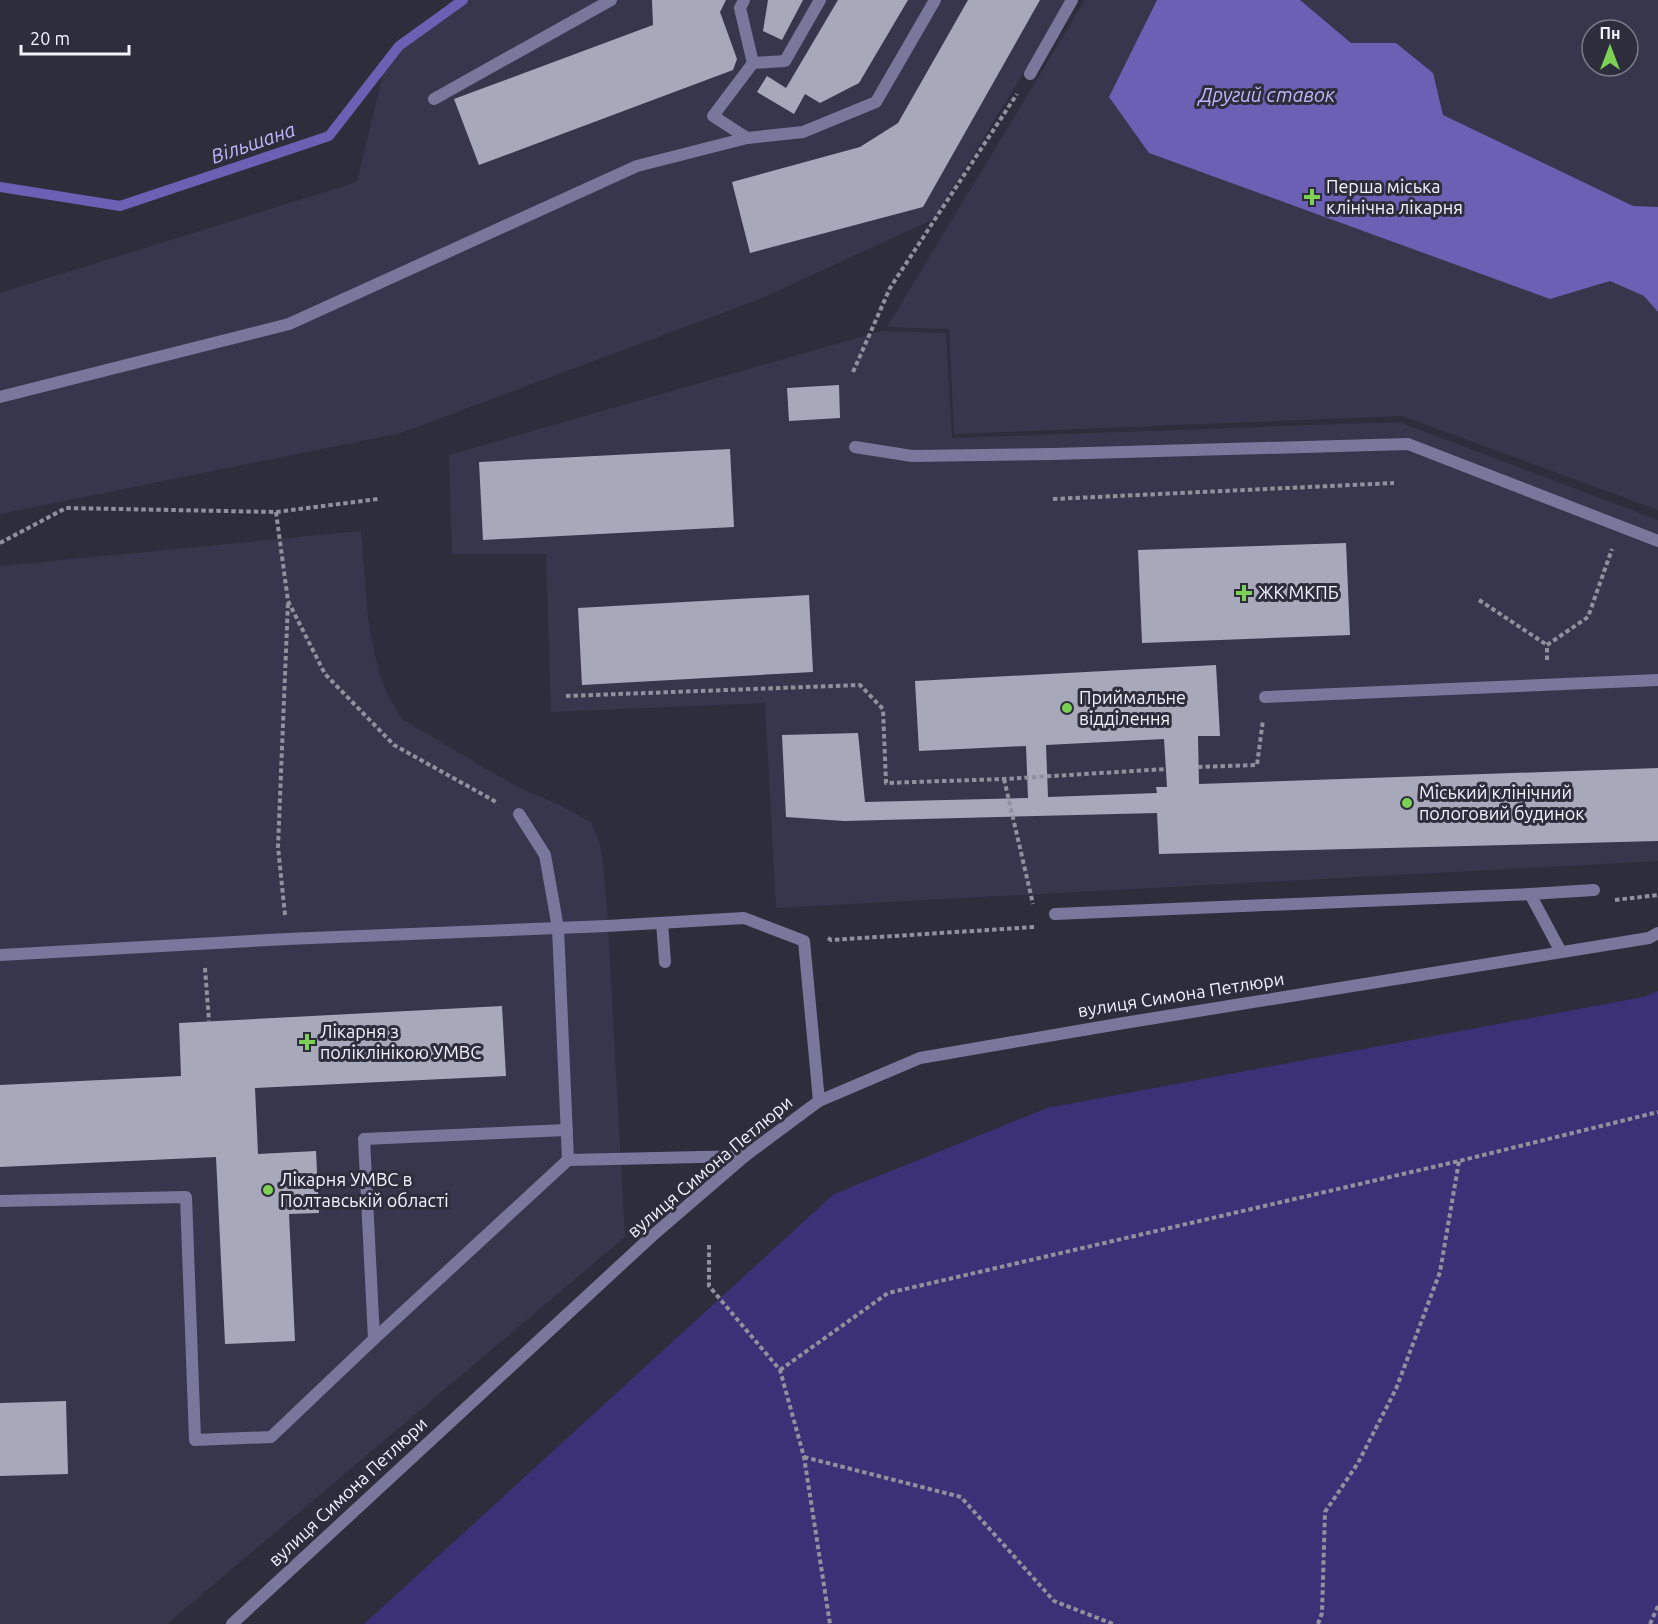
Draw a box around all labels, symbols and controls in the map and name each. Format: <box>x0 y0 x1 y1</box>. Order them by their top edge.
scale bar <box>21 18 129 56</box>
north arrow <box>1580 18 1640 78</box>
text: Пн <box>1600 24 1620 42</box>
text: 20 m <box>30 28 70 48</box>
water label: Другий ставок <box>1197 83 1336 106</box>
water label: Вільшана <box>208 117 298 168</box>
place label: Перша міська клінічна лікарня <box>1326 176 1463 217</box>
marker: Перша міська клінічна лікарня <box>1303 188 1321 206</box>
place label: ЖК МКПБ <box>1258 582 1339 602</box>
marker: ЖК МКПБ <box>1235 584 1253 602</box>
place label: Приймальне відділення <box>1079 687 1186 728</box>
marker: Приймальне відділення <box>1060 701 1074 715</box>
place label: Міський клінічний пологовий будинок <box>1419 782 1585 823</box>
marker: Міський клінічний пологовий будинок <box>1400 796 1414 810</box>
street label: вулиця Симона Петлюри <box>1076 968 1286 1020</box>
place label: Лікарня з поліклінікою УМВС <box>320 1021 481 1062</box>
marker: Лікарня з поліклінікою УМВС <box>298 1033 316 1051</box>
street label: вулиця Симона Петлюри <box>623 1091 796 1241</box>
place label: Лікарня УМВС в Полтавській області <box>280 1169 449 1210</box>
marker: Лікарня УМВС в Полтавській області <box>261 1183 275 1197</box>
street label: вулиця Симона Петлюри <box>264 1413 430 1570</box>

